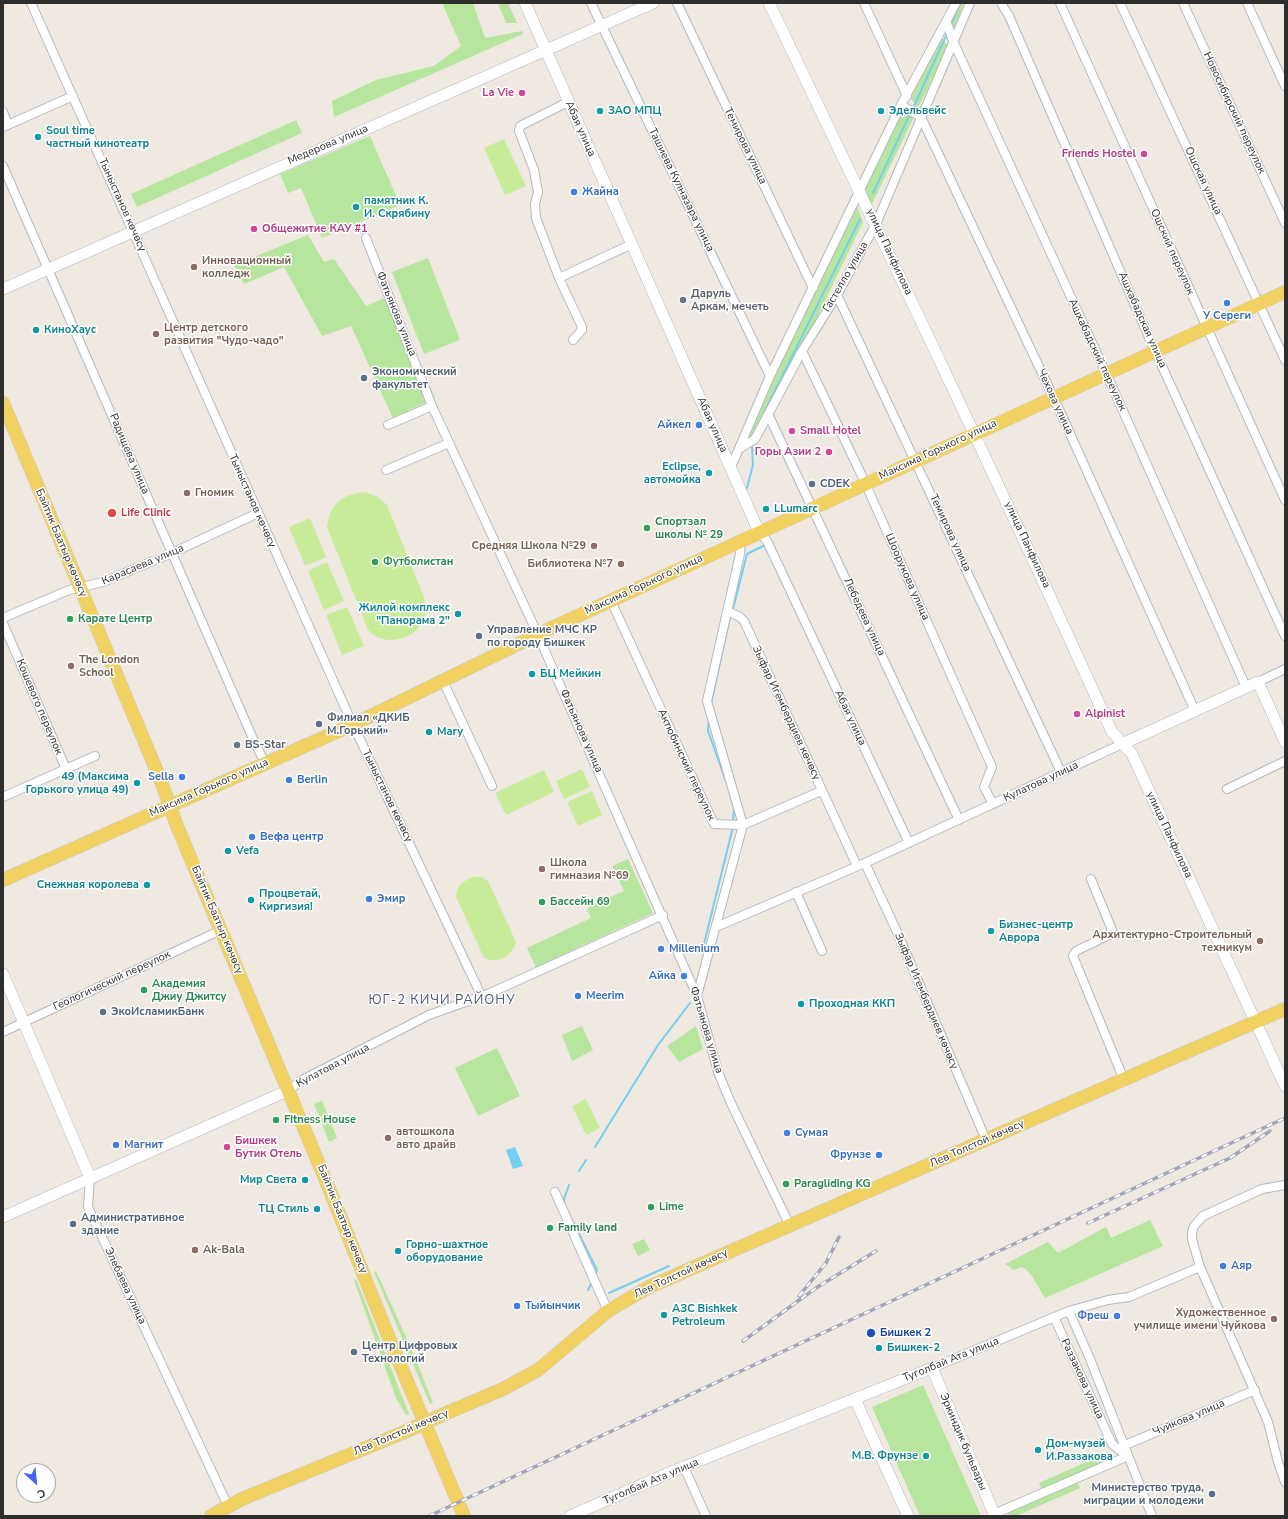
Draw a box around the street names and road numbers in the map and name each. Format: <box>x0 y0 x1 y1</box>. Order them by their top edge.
street label: Новосибирский переулок <box>1200 50 1268 176</box>
street label: Абая улица <box>562 99 598 159</box>
street label: Темирова улица <box>721 106 769 186</box>
street label: Медерова улица <box>286 122 370 168</box>
street label: Ташиева Кулназара улица <box>645 126 717 254</box>
street label: Ошская улица <box>1181 145 1225 217</box>
street label: Тыныстанов көчөсү <box>95 156 149 254</box>
street label: улица Панфилова <box>863 207 915 297</box>
street label: Ошский переулок <box>1147 207 1197 297</box>
street label: Гастелло улица <box>821 240 871 314</box>
street label: Фатьянова улица <box>373 270 419 358</box>
street label: Ашхабадская улица <box>1115 270 1169 370</box>
street label: Ашхабадский переулок <box>1065 297 1129 413</box>
street label: Чехова улица <box>1034 367 1076 437</box>
street label: Абая улица <box>694 395 730 455</box>
street label: Радищева улица <box>106 412 152 496</box>
street label: Максима Горького улица <box>877 417 999 483</box>
street label: Тыныстанов көчөсү <box>225 452 279 550</box>
street label: Байтик Баатыр көчөсү <box>32 487 90 599</box>
street label: Темирова улица <box>926 492 974 574</box>
street label: улица Панфилова <box>1001 500 1053 590</box>
street label: Шоорукова улица <box>882 532 932 622</box>
street label: Карасаева улица <box>100 542 186 588</box>
street label: Максима Горького улица <box>583 552 705 618</box>
street label: Лебедева улица <box>840 576 888 658</box>
street label: Зыфар Игембердиев көчөсү <box>749 644 823 782</box>
street label: Кошевого переулок <box>13 657 65 757</box>
street label: Фатьянова улица <box>557 687 605 775</box>
street label: Абая улица <box>831 688 869 748</box>
street label: Актюбинский переулок <box>654 707 718 823</box>
street label: Тыныстанов көчөсү <box>359 748 415 844</box>
street label: Максима Горького улица <box>148 756 270 820</box>
street label: Кулатова улица <box>1002 759 1080 805</box>
street label: улица Панфилова <box>1143 790 1195 880</box>
street label: Байтик Баатыр көчөсү <box>188 864 246 976</box>
street label: Зыфар Игембердиев көчөсү <box>891 931 961 1071</box>
street label: Геологический переулок <box>51 948 173 1014</box>
street label: Фатьянова улица <box>687 985 725 1075</box>
street label: Кулатова улица <box>294 1041 372 1091</box>
street label: Лев Толстой көчөсү <box>928 1117 1026 1171</box>
street label: Байтик Баатыр көчөсү <box>314 1163 370 1275</box>
street label: Элебаева улица <box>101 1246 149 1326</box>
street label: Лев Толстой көчөсү <box>632 1246 730 1302</box>
street label: Туголбай Ата улица <box>901 1335 1001 1385</box>
street label: Раззакова улица <box>1058 1337 1106 1421</box>
street label: Эркиндик бульвары <box>937 1391 989 1493</box>
street label: Чуйкова улица <box>1151 1397 1227 1439</box>
street label: Лев Толстой көчөсү <box>352 1407 450 1459</box>
street label: Туголбай Ата улица <box>601 1456 701 1508</box>

